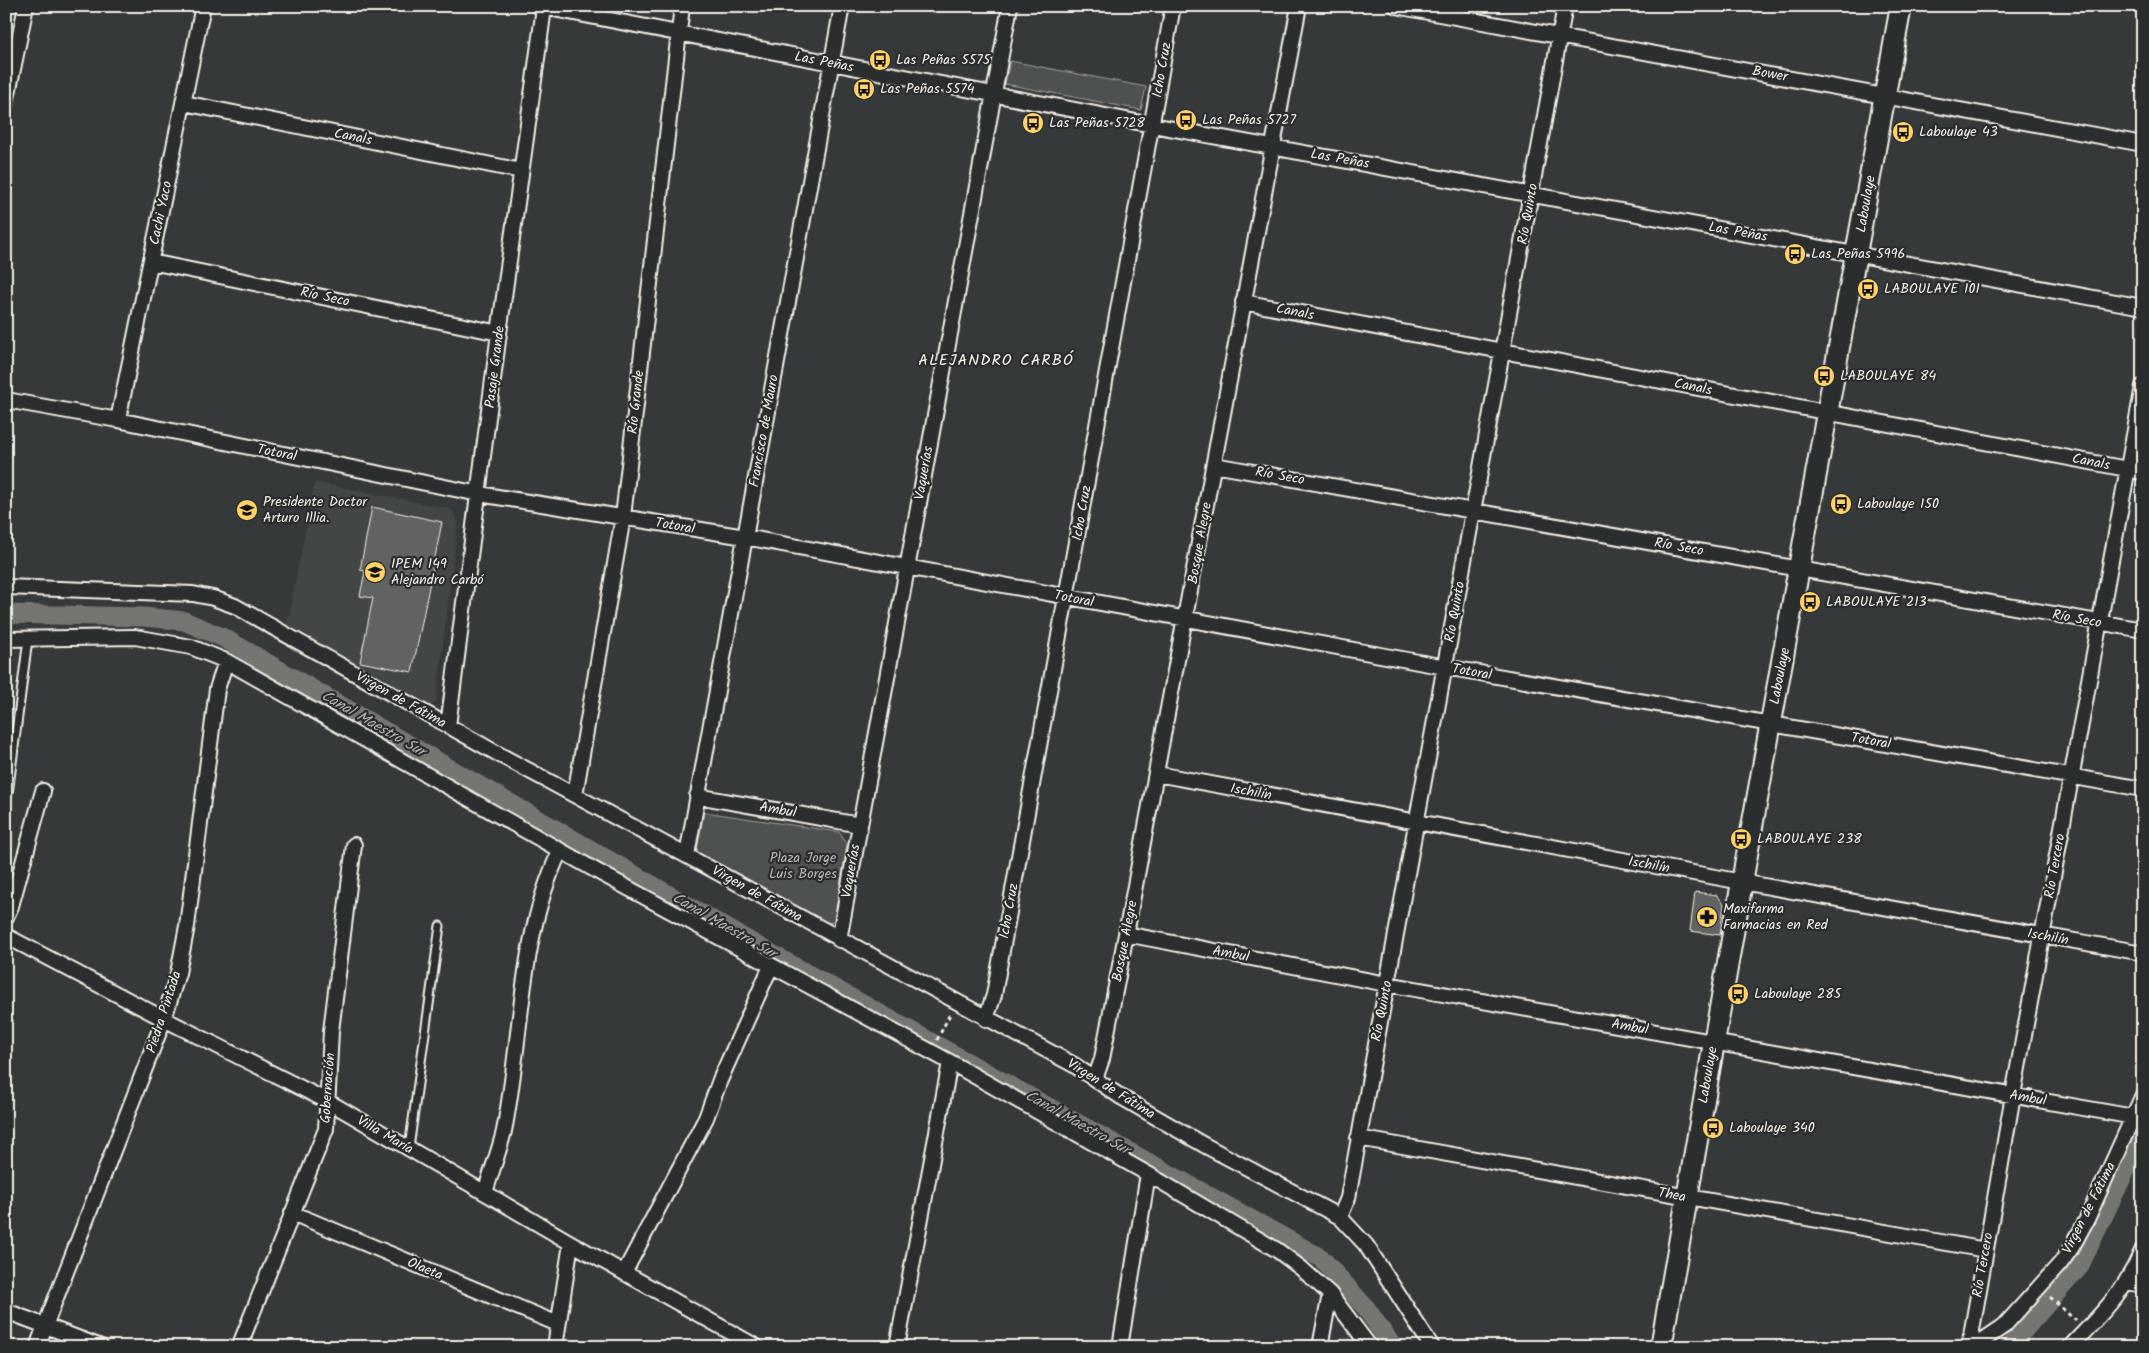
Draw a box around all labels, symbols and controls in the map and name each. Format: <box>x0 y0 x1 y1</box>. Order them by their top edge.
street label: Icho Cruz <box>1146 41 1178 99</box>
street label: Las Peñas <box>793 46 855 78</box>
bus stop icon: Las Peñas 5575 <box>868 48 892 72</box>
place label: Las Peñas 5575 <box>896 49 992 71</box>
street label: Bower <box>1751 60 1791 88</box>
bus stop icon: Las Peñas 5574 <box>852 77 876 101</box>
place label: Las Peñas 5574 <box>880 78 975 100</box>
bus stop icon: Las Peñas 5727 <box>1174 108 1198 132</box>
place label: Las Peñas 5727 <box>1202 109 1296 131</box>
bus stop icon: Las Peñas 5728 <box>1021 111 1045 135</box>
place label: Las Peñas 5728 <box>1049 112 1145 134</box>
bus stop icon: Laboulaye 43 <box>1891 120 1915 144</box>
place label: Laboulaye 43 <box>1919 121 1998 143</box>
street label: Canals <box>332 123 374 151</box>
street label: Las Peñas <box>1309 143 1371 175</box>
street label: Laboulaye <box>1850 173 1882 234</box>
street label: Cachi Yaco <box>144 179 178 247</box>
street label: Río Quinto <box>1512 182 1544 246</box>
street label: Las Peñas <box>1707 216 1769 248</box>
bus stop icon: Las Peñas 5996 <box>1783 242 1807 266</box>
place label: Las Peñas 5996 <box>1811 243 1905 265</box>
bus stop icon: LABOULAYE 101 <box>1856 277 1880 301</box>
place label: LABOULAYE 101 <box>1884 278 1980 300</box>
street label: Río Seco <box>298 281 352 313</box>
street label: Canals <box>1274 298 1316 326</box>
street label: Pasaje Grande <box>479 324 511 409</box>
district label: ALEJANDRO CARBÓ <box>918 348 1074 373</box>
bus stop icon: LABOULAYE 84 <box>1812 364 1836 388</box>
place label: LABOULAYE 84 <box>1840 365 1936 387</box>
street label: Río Grande <box>622 368 650 435</box>
street label: Francisco de Mauro <box>743 373 785 489</box>
street label: Canals <box>1672 373 1714 401</box>
street label: Totoral <box>255 438 299 468</box>
street label: Vaquerías <box>908 444 940 502</box>
street label: Canals <box>2070 448 2112 476</box>
street label: Río Seco <box>1254 461 1306 491</box>
street label: Icho Cruz <box>1066 484 1098 542</box>
place label: Presidente Doctor Arturo Illia. <box>263 491 368 529</box>
bus stop icon: Laboulaye 150 <box>1829 492 1853 516</box>
place label: Laboulaye 150 <box>1857 493 1939 515</box>
school or university icon: Presidente Doctor Arturo Illia. <box>235 498 259 522</box>
street label: Bosque Alegre <box>1182 500 1218 585</box>
street label: Totoral <box>653 512 697 540</box>
street label: Río Seco <box>1653 532 1705 562</box>
place label: IPEM 149 Alejandro Carbó <box>391 553 484 591</box>
school or university icon: IPEM 149 Alejandro Carbó <box>363 560 387 584</box>
street label: Río Quinto <box>1439 580 1471 644</box>
street label: Totoral <box>1052 584 1096 614</box>
bus stop icon: LABOULAYE 213 <box>1798 590 1822 614</box>
place label: LABOULAYE 213 <box>1826 591 1927 613</box>
street label: Río Seco <box>2051 604 2103 634</box>
street label: Laboulaye <box>1764 645 1796 706</box>
street label: Totoral <box>1450 658 1494 686</box>
street label: Virgen de Fátima <box>352 666 450 734</box>
water label: Canal Maestro Sur <box>317 684 432 765</box>
street label: Totoral <box>1849 727 1893 755</box>
street label: Ischilín <box>1229 778 1273 806</box>
street label: Ambul <box>758 796 799 824</box>
bus stop icon: LABOULAYE 238 <box>1729 827 1753 851</box>
place label: LABOULAYE 238 <box>1757 828 1862 850</box>
street label: Río Tercero <box>2038 832 2072 900</box>
street label: Vaquerías <box>835 842 867 900</box>
park label: Plaza Jorge Luis Borges <box>769 847 837 885</box>
street label: Ischilín <box>1627 851 1671 879</box>
street label: Virgen de Fátima <box>708 860 806 928</box>
street label: Icho Cruz <box>993 882 1025 940</box>
water label: Canal Maestro Sur <box>668 886 783 967</box>
street label: Bosque Alegre <box>1106 898 1144 984</box>
place label: Maxifarma Farmacias en Red <box>1723 898 1829 936</box>
pharmacy icon: Maxifarma Farmacias en Red <box>1695 905 1719 929</box>
street label: Ischilín <box>2026 923 2070 951</box>
street label: Ambul <box>1211 940 1252 968</box>
street label: Piedra Pintada <box>140 968 188 1056</box>
street label: Río Quinto <box>1365 979 1399 1043</box>
bus stop icon: Laboulaye 285 <box>1726 982 1750 1006</box>
place label: Laboulaye 285 <box>1754 983 1843 1005</box>
street label: Ambul <box>1610 1013 1651 1041</box>
street label: Laboulaye <box>1692 1044 1724 1105</box>
street label: Gobernación <box>315 1052 341 1124</box>
street label: Virgen de Fátima <box>1062 1053 1160 1125</box>
water label: Canal Maestro Sur <box>1020 1084 1136 1163</box>
street label: Ambul <box>2008 1084 2049 1112</box>
street label: Villa María <box>353 1110 417 1160</box>
bus stop icon: Laboulaye 340 <box>1701 1116 1725 1140</box>
place label: Laboulaye 340 <box>1729 1117 1815 1139</box>
street label: Virgen de Fátima <box>2056 1158 2122 1258</box>
street label: Thea <box>1656 1182 1688 1208</box>
street label: Río Tercero <box>1966 1231 2000 1299</box>
street label: Olaeta <box>404 1252 446 1286</box>

